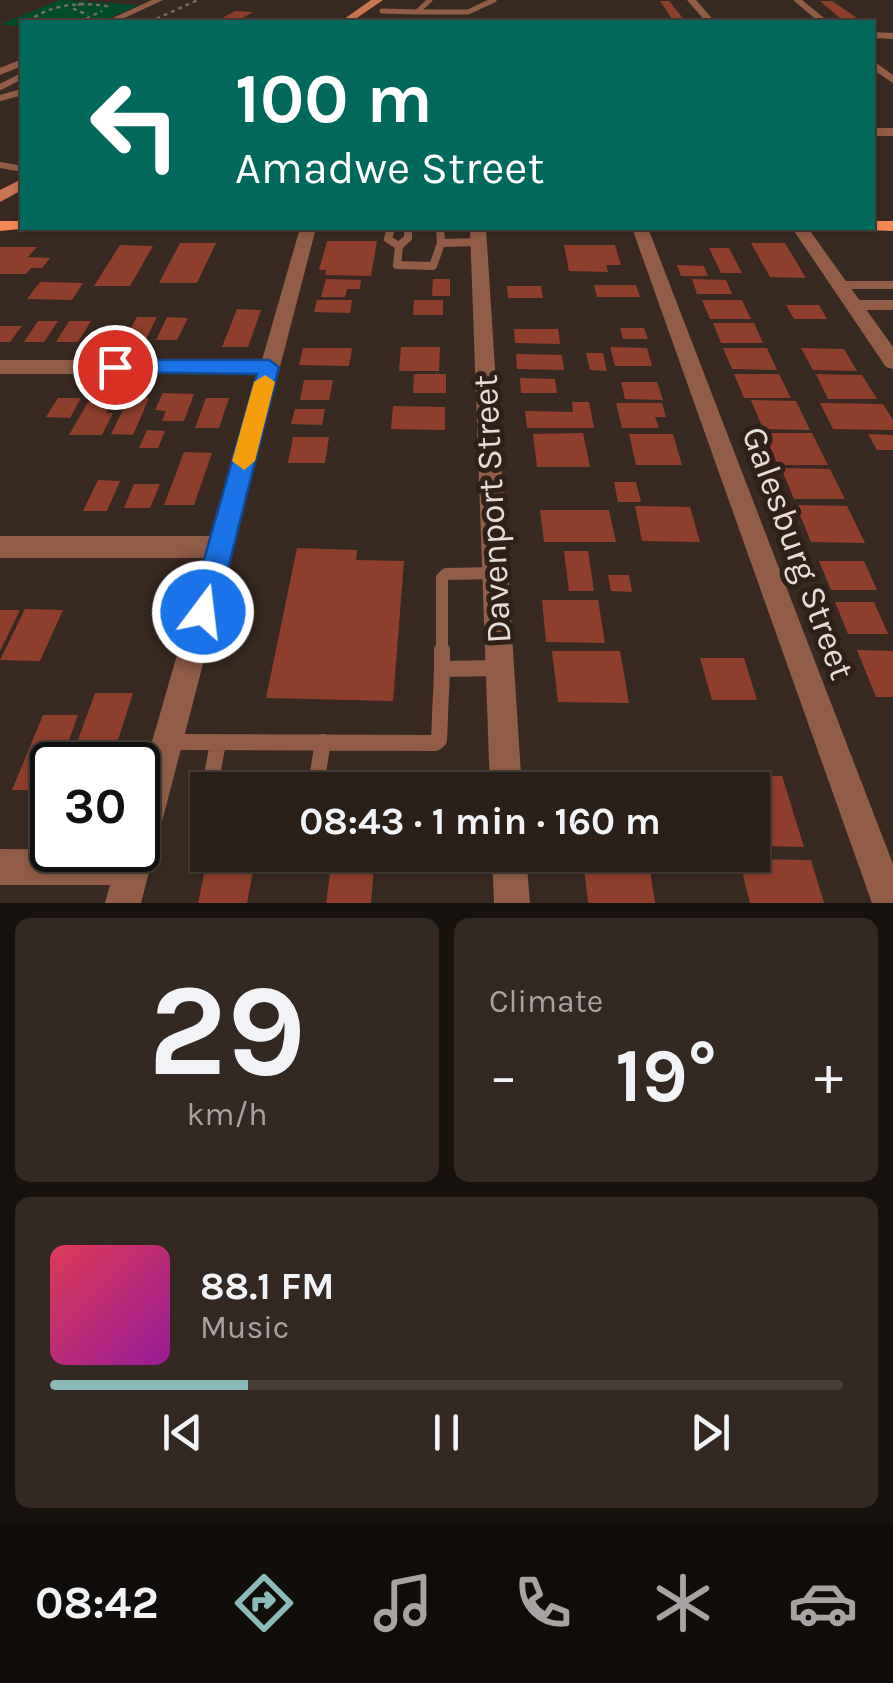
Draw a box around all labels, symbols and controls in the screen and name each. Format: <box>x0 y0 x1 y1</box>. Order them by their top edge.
text: 100 m <box>235 58 433 140</box>
icon: left <box>70 60 200 190</box>
text: Amadwe Street <box>235 142 544 194</box>
pin <box>73 325 158 410</box>
icon: arrive <box>88 340 143 395</box>
street label: Davenport Street <box>464 374 520 644</box>
street label: Galesburg Street <box>733 421 863 685</box>
position arrow <box>151 560 255 664</box>
speed limit sign: 30 <box>30 742 160 872</box>
text: 08:43 · 1 min · 160 m <box>299 799 661 844</box>
text: 29 <box>148 955 306 1107</box>
text: Climate <box>489 983 603 1020</box>
text: 19° <box>615 1032 717 1120</box>
text: − <box>489 1044 518 1108</box>
text: + <box>814 1044 843 1108</box>
text: km/h <box>186 1096 268 1133</box>
text: 88.1 FM <box>200 1264 334 1309</box>
text: Music <box>200 1309 289 1346</box>
icon: previous <box>155 1405 210 1460</box>
icon: pause <box>419 1405 474 1460</box>
icon: next <box>683 1405 738 1460</box>
icon: directions <box>229 1568 299 1638</box>
icon: music <box>368 1568 438 1638</box>
icon: phone <box>508 1568 578 1638</box>
icon: climate <box>648 1568 718 1638</box>
icon: car <box>788 1568 858 1638</box>
text: 08:42 <box>35 1577 159 1629</box>

